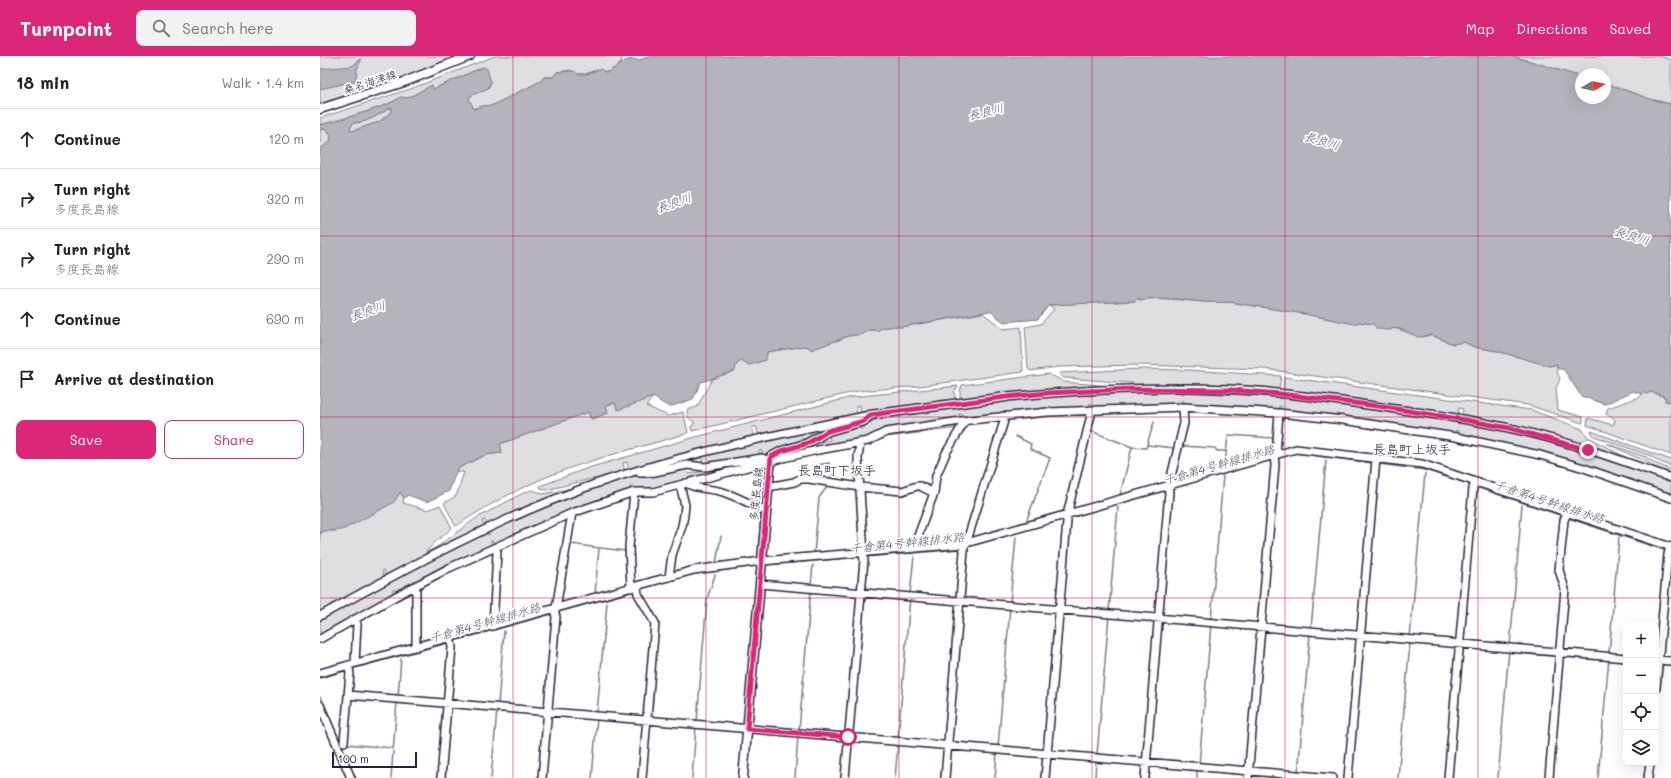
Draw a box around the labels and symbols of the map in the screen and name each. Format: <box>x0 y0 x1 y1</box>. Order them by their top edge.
street label: 桑名海津線 <box>341 66 398 97</box>
north arrow <box>1575 68 1611 104</box>
water label: 長良川 <box>966 99 1005 123</box>
water label: 長良川 <box>1303 127 1342 153</box>
water label: 長良川 <box>654 189 693 215</box>
water label: 長良川 <box>1613 222 1652 248</box>
water label: 長良川 <box>348 297 387 323</box>
water label: 千倉第4号幹線排水路 <box>1161 440 1277 488</box>
district label: 長島町上坂手 <box>1373 440 1451 457</box>
route end <box>1579 441 1597 459</box>
district label: 長島町下坂手 <box>798 461 876 478</box>
street label: 多度長島線 <box>746 466 765 522</box>
water label: 千倉第4号幹線排水路 <box>1492 476 1607 527</box>
water label: 千倉第4号幹線排水路 <box>849 528 966 556</box>
water label: 千倉第4号幹線排水路 <box>427 598 543 646</box>
route start <box>839 728 857 746</box>
scale bar <box>332 750 417 769</box>

